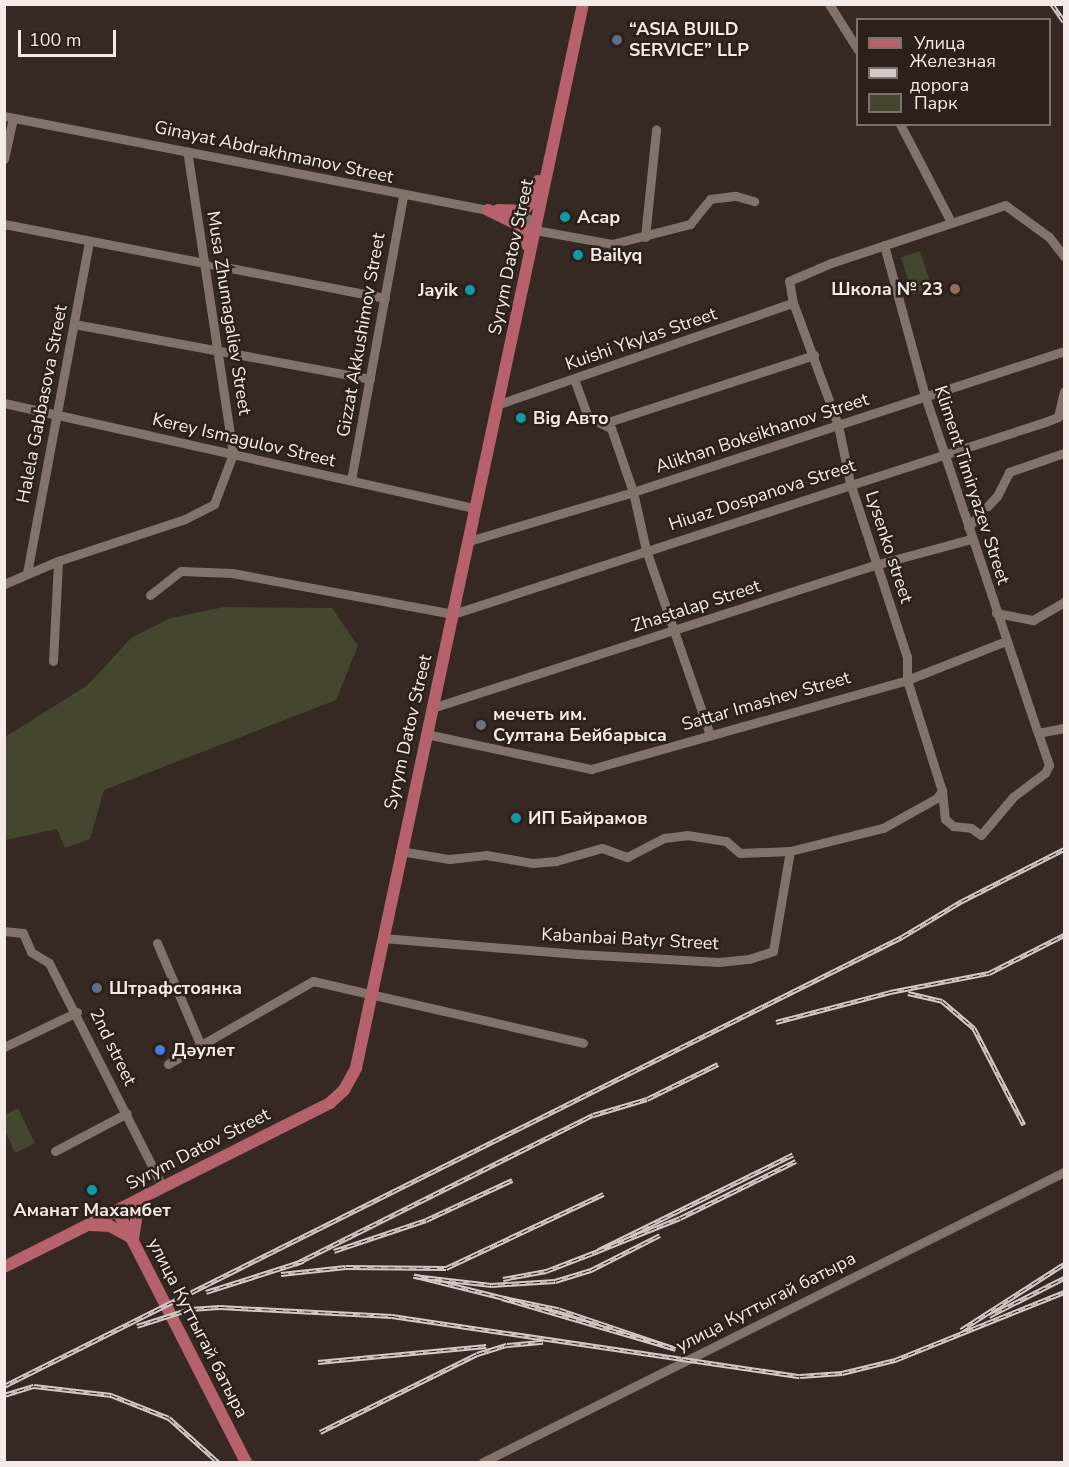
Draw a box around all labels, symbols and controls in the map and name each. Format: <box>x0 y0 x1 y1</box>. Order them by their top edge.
scale bar <box>21 18 118 56</box>
legend <box>856 18 1051 126</box>
place label: “ASIA BUILD SERVICE” LLP <box>629 19 749 62</box>
text: 100 m <box>29 28 81 52</box>
text: Улица <box>914 31 965 55</box>
marker: “ASIA BUILD SERVICE” LLP <box>610 33 624 47</box>
text: Железная дорога <box>910 49 996 97</box>
text: Парк <box>914 91 957 115</box>
street label: Ginayat Abdrakhmanov Street <box>153 116 395 188</box>
street label: Syrym Datov Street <box>484 177 538 337</box>
place label: Асар <box>577 206 620 228</box>
street label: Musa Zhumagaliev Street <box>202 209 256 417</box>
marker: Асар <box>558 210 572 224</box>
street label: Gizzat Akkushimov Street <box>332 231 390 439</box>
place label: Bailyq <box>590 244 642 266</box>
marker: Bailyq <box>571 248 585 262</box>
place label: Школа № 23 <box>831 278 943 300</box>
place label: Jayik <box>418 279 458 301</box>
marker: Школа № 23 <box>948 282 962 296</box>
marker: Jayik <box>463 283 477 297</box>
street label: Halela Gabbasova Street <box>12 303 72 505</box>
street label: Kuishi Ykylas Street <box>562 303 720 375</box>
street label: Kliment Timiryazev Street <box>930 383 1014 587</box>
street label: Alikhan Bokeikhanov Street <box>653 388 871 478</box>
place label: Big Авто <box>533 407 609 429</box>
street label: Kerey Ismagulov Street <box>150 408 338 472</box>
marker: Big Авто <box>514 411 528 425</box>
street label: Hiuaz Dospanova Street <box>666 455 858 535</box>
street label: Lysenko street <box>861 488 917 606</box>
street label: Zhastalap Street <box>629 575 763 637</box>
street label: Syrym Datov Street <box>380 652 436 812</box>
street label: Sattar Imashev Street <box>679 667 853 735</box>
place label: мечеть им. Султана Бейбарыса <box>493 704 667 746</box>
marker: мечеть им. Султана Бейбарыса <box>474 718 488 732</box>
place label: ИП Байрамов <box>528 807 648 829</box>
marker: ИП Байрамов <box>509 811 523 825</box>
street label: Kabanbai Batyr Street <box>541 924 719 954</box>
place label: Штрафстоянка <box>109 977 242 999</box>
marker: Штрафстоянка <box>90 981 104 995</box>
street label: 2nd street <box>85 1005 141 1089</box>
place label: Дәулет <box>172 1039 235 1061</box>
marker: Дәулет <box>153 1043 167 1057</box>
street label: Syrym Datov Street <box>123 1103 273 1195</box>
marker: Аманат Махамбет <box>85 1183 99 1197</box>
place label: Аманат Махамбет <box>13 1199 171 1221</box>
street label: улица Куттыгай батыра <box>143 1235 253 1421</box>
street label: улица Куттыгай батыра <box>673 1247 859 1357</box>

